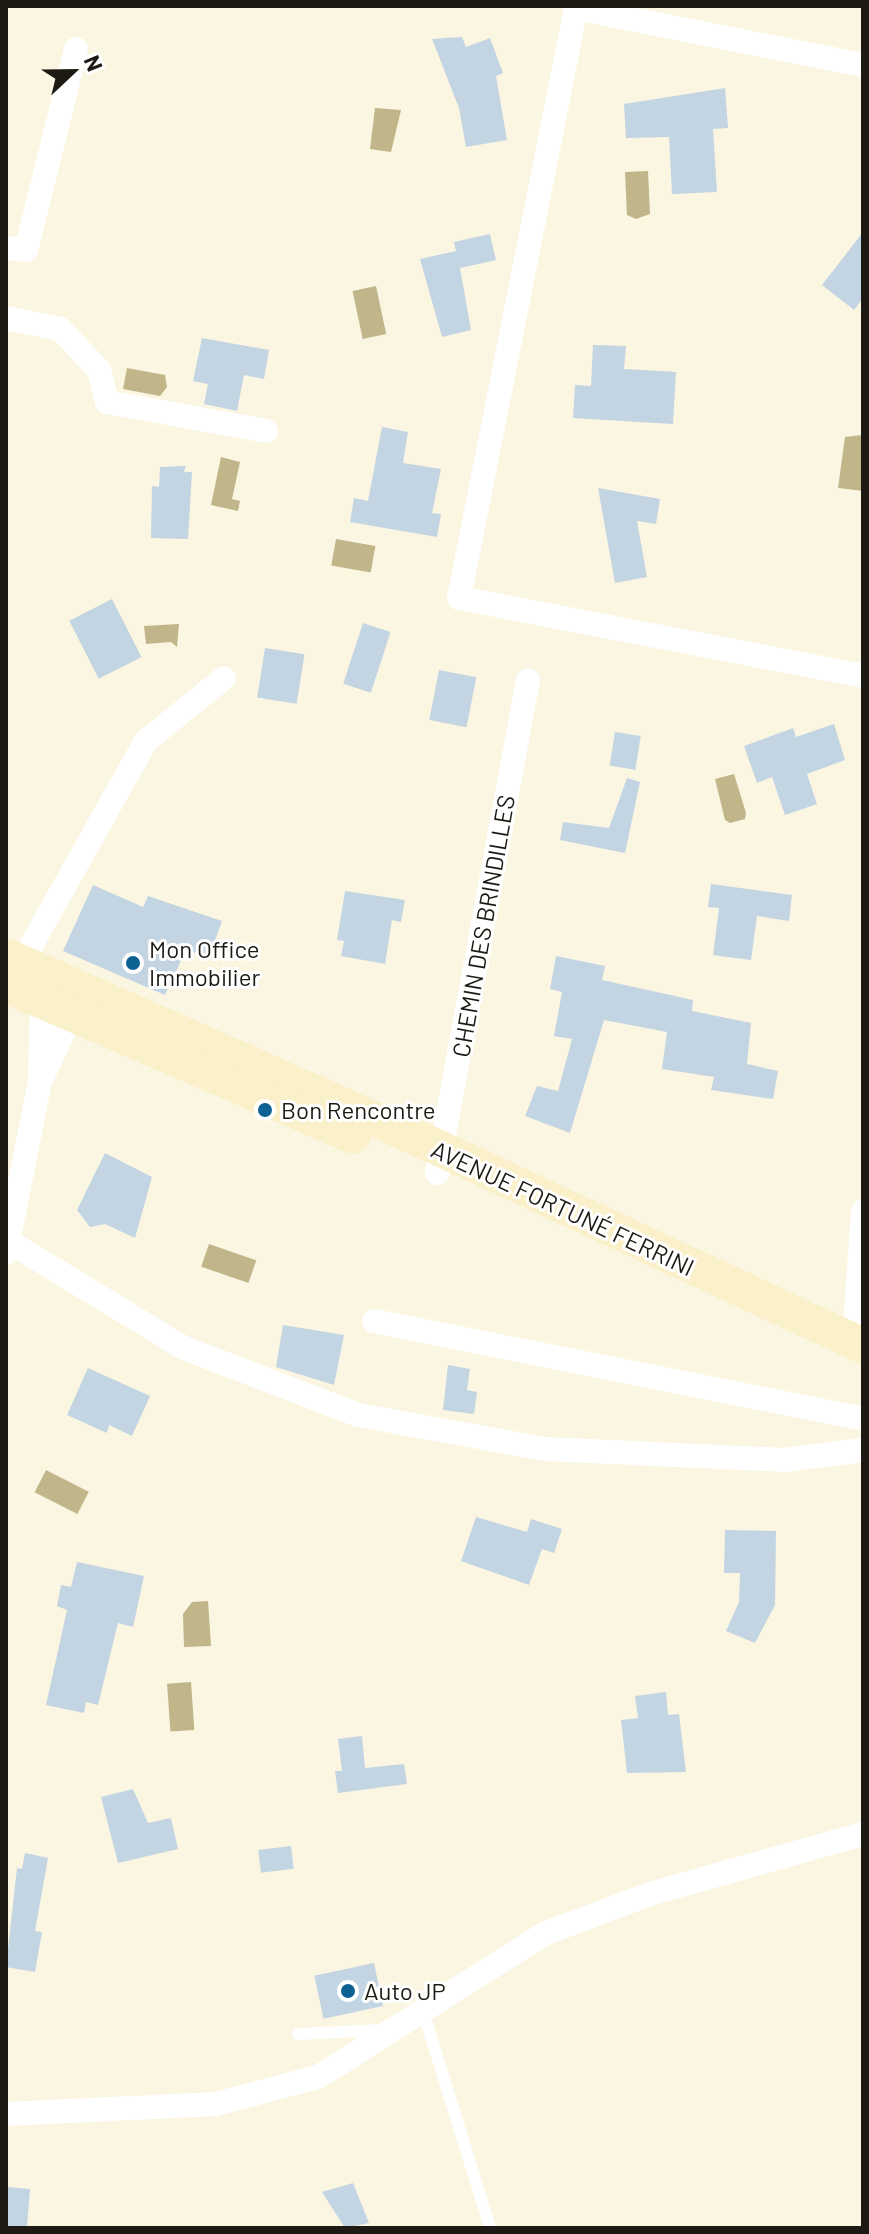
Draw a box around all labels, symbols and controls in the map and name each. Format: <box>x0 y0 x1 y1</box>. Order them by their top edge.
north arrow <box>32 32 112 112</box>
text: N <box>79 51 109 75</box>
street label: CHEMIN DES BRINDILLES <box>446 793 520 1059</box>
place label: Mon Office Immobilier <box>149 935 260 991</box>
marker: Mon Office Immobilier <box>124 954 142 972</box>
place label: Bon Rencontre <box>281 1096 436 1124</box>
marker: Bon Rencontre <box>256 1101 274 1119</box>
street label: AVENUE FORTUNÉ FERRINI <box>427 1134 699 1282</box>
place label: Auto JP <box>364 1977 446 2005</box>
marker: Auto JP <box>339 1982 357 2000</box>

